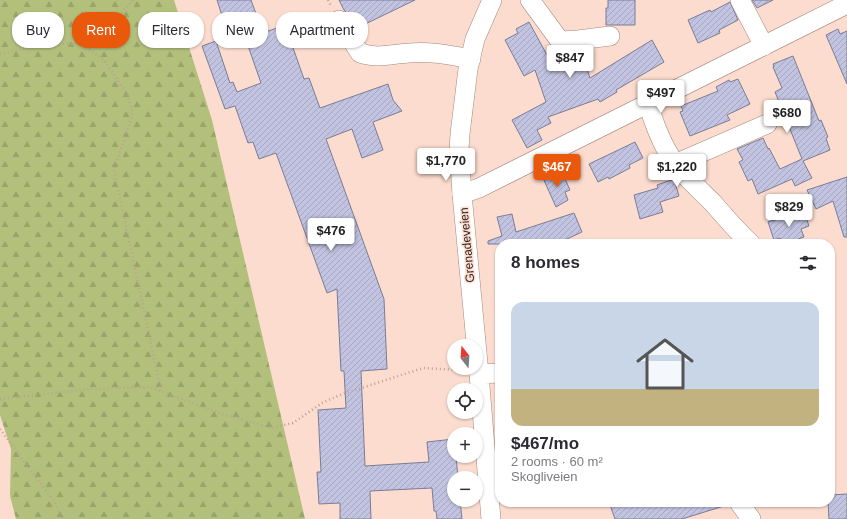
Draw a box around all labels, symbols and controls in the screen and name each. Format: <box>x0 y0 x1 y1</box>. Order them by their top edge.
chip: Buy <box>12 12 64 48</box>
chip: Rent <box>72 12 130 48</box>
chip: Filters <box>138 12 204 48</box>
chip: New <box>212 12 268 48</box>
chip: Apartment <box>276 12 368 48</box>
pin: $847 <box>546 45 594 79</box>
text: $847 <box>556 50 584 65</box>
pin: $497 <box>637 80 685 114</box>
text: $497 <box>647 85 675 100</box>
pin: $680 <box>763 100 811 134</box>
text: $680 <box>773 105 801 120</box>
pin: $1,770 <box>413 148 479 182</box>
text: $1,770 <box>426 153 466 168</box>
pin: $467 <box>533 154 581 188</box>
pin: $1,220 <box>644 154 710 188</box>
text: $467 <box>543 159 571 174</box>
text: $1,220 <box>657 159 697 174</box>
pin: $829 <box>765 194 813 228</box>
text: $829 <box>775 199 803 214</box>
street label: Grenadeveien <box>457 207 477 283</box>
pin: $476 <box>307 218 355 252</box>
text: $476 <box>317 223 345 238</box>
icon: filters <box>797 252 819 274</box>
text: 8 homes <box>511 253 580 272</box>
icon: home <box>629 328 701 400</box>
north arrow <box>447 339 483 375</box>
map controls <box>447 339 483 507</box>
button: locate <box>447 383 483 419</box>
button: + <box>447 427 483 463</box>
text: $467/mo <box>511 434 579 453</box>
text: 2 rooms · 60 m² <box>511 454 603 469</box>
text: Skogliveien <box>511 469 578 484</box>
button: − <box>447 471 483 507</box>

